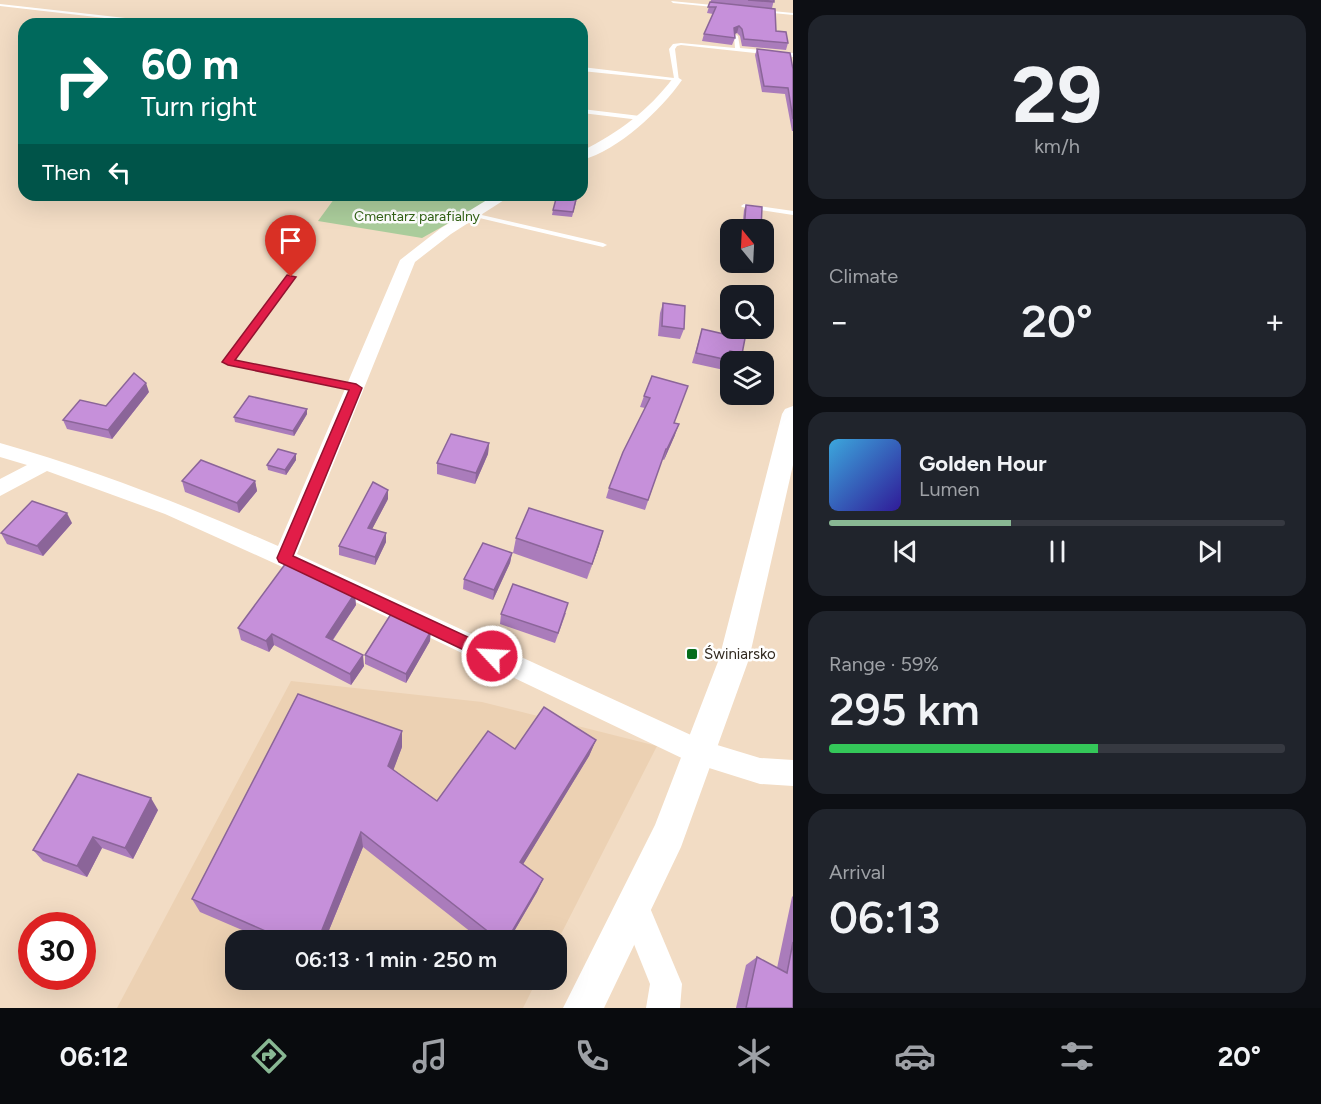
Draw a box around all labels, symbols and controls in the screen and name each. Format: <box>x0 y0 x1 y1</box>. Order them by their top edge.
text: 60 m <box>141 39 239 90</box>
icon: right <box>42 42 120 120</box>
text: 29 <box>1012 48 1102 142</box>
text: Turn right <box>141 90 257 123</box>
text: km/h <box>1034 134 1080 158</box>
icon: left <box>103 156 136 189</box>
text: Then <box>42 159 91 186</box>
park label: Cmentarz parafialny <box>354 208 481 225</box>
pin <box>265 215 316 277</box>
north arrow <box>720 219 774 273</box>
map controls <box>720 219 774 405</box>
icon: arrive <box>274 224 307 257</box>
text: Climate <box>829 264 898 288</box>
button: search <box>720 285 774 339</box>
text: 20° <box>1021 294 1093 348</box>
text: − <box>829 302 850 341</box>
text: + <box>1264 302 1285 341</box>
button: layers <box>720 351 774 405</box>
text: Golden Hour <box>919 450 1047 477</box>
text: Lumen <box>919 477 980 501</box>
icon: previous <box>889 535 922 568</box>
icon: pause <box>1041 535 1074 568</box>
icon: next <box>1193 535 1226 568</box>
position arrow <box>460 624 524 688</box>
place label: Świniarsko <box>704 645 776 663</box>
marker: Świniarsko <box>685 647 699 661</box>
text: Range · 59% <box>829 652 939 676</box>
text: 295 km <box>829 682 980 736</box>
text: Arrival <box>829 860 885 884</box>
text: 06:13 <box>829 890 940 944</box>
speed limit sign: 30 <box>18 912 96 990</box>
text: 06:13 · 1 min · 250 m <box>295 946 497 973</box>
icon: directions <box>248 1035 290 1077</box>
icon: music <box>409 1035 451 1077</box>
icon: phone <box>571 1035 613 1077</box>
icon: climate <box>733 1035 775 1077</box>
icon: car <box>894 1035 936 1077</box>
icon: filters <box>1056 1035 1098 1077</box>
text: 06:12 <box>60 1040 128 1073</box>
text: 20° <box>1218 1040 1261 1073</box>

